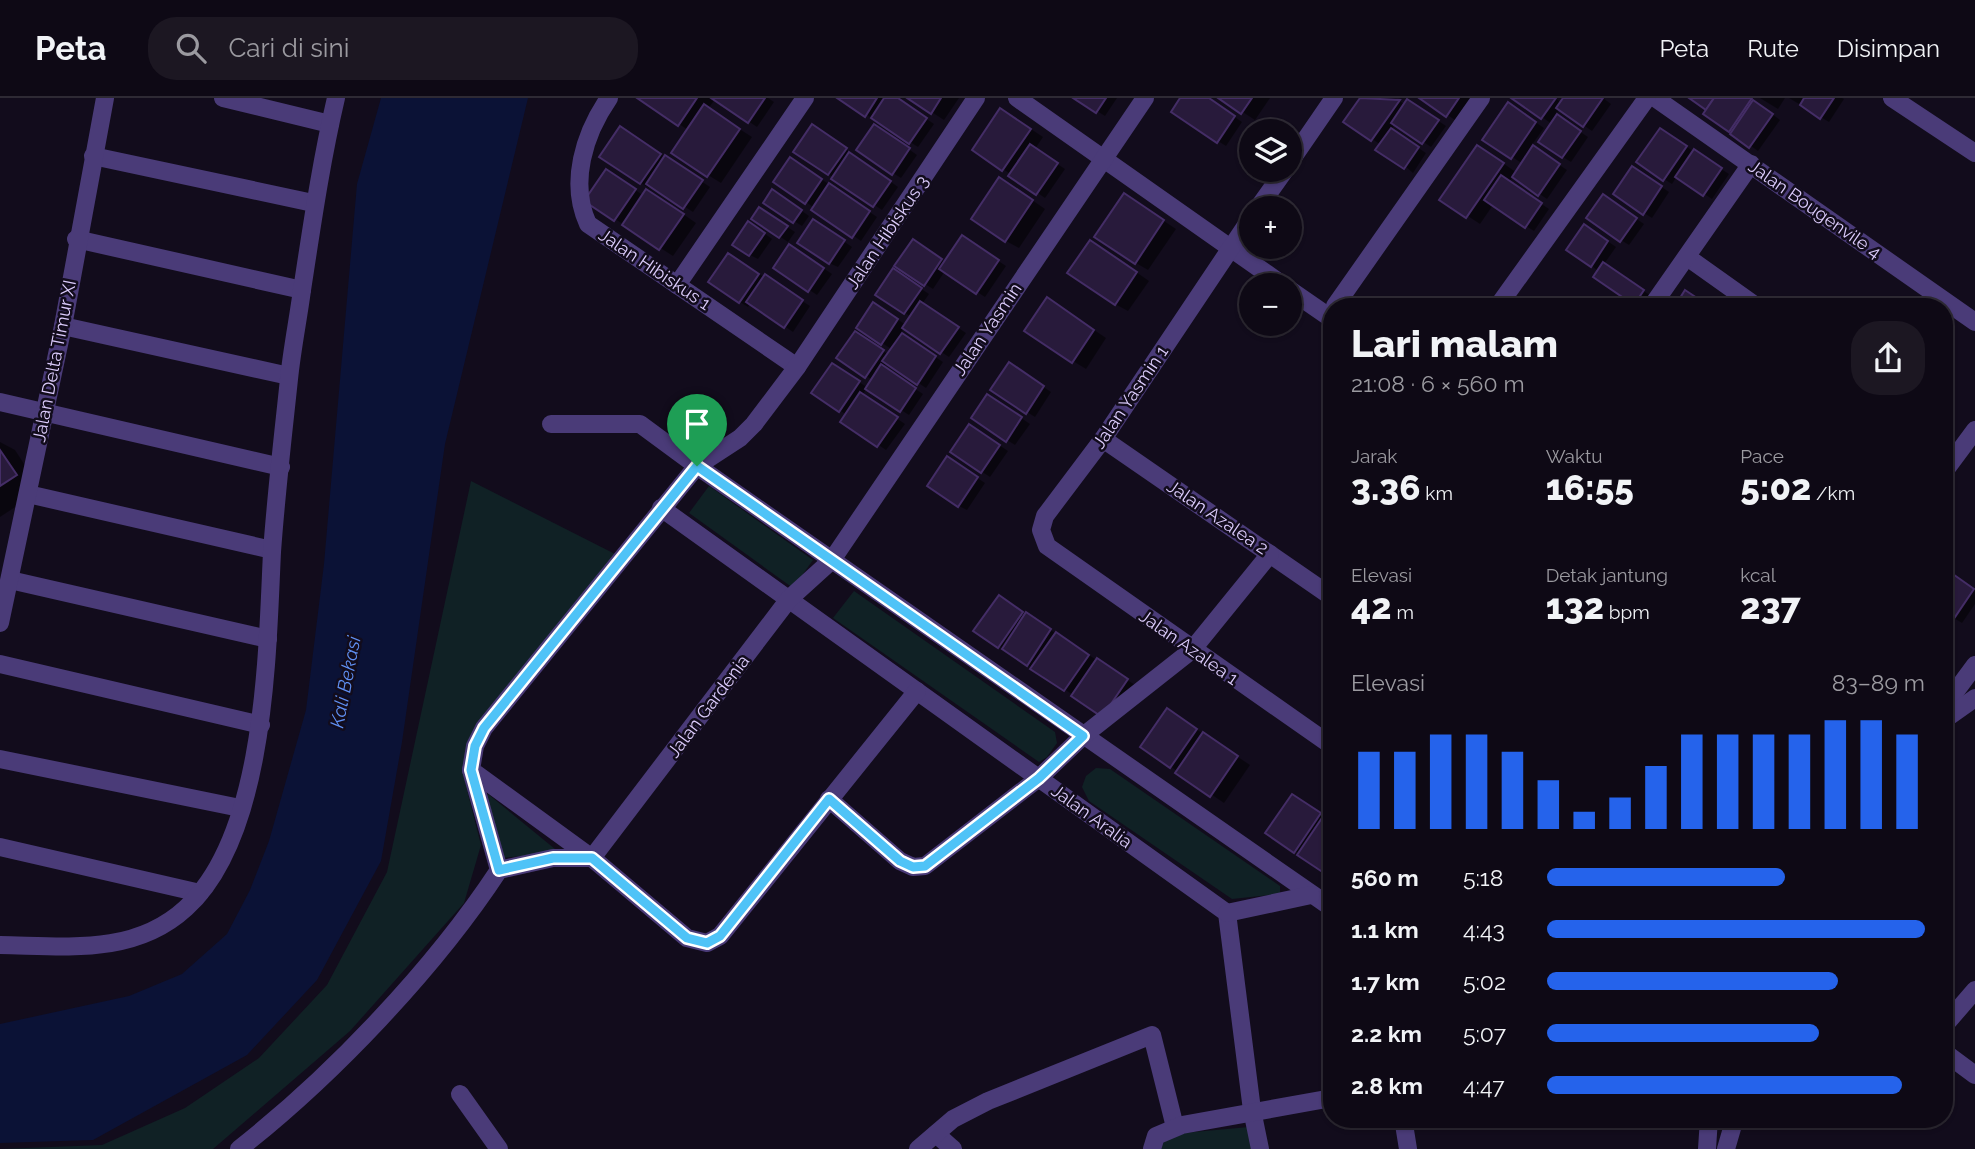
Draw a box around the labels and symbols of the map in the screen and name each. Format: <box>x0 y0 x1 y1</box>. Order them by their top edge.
street label: Jalan Bougenvile 4 <box>1745 155 1885 263</box>
street label: Jalan Hibiskus 3 <box>841 171 933 293</box>
street label: Jalan Hibiskus 1 <box>595 224 715 314</box>
street label: Jalan Delta Timur XI <box>28 278 80 444</box>
street label: Jalan Yasmin <box>948 279 1026 379</box>
street label: Jalan Yasmin 1 <box>1088 341 1172 452</box>
pin <box>667 394 727 466</box>
street label: Jalan Azalea 2 <box>1163 475 1273 559</box>
street label: Jalan Azalea 1 <box>1135 605 1243 689</box>
water label: Kali Bekasi <box>325 633 365 730</box>
street label: Jalan Gardenia <box>663 651 753 761</box>
street label: Jalan Aralia <box>1048 780 1136 852</box>

